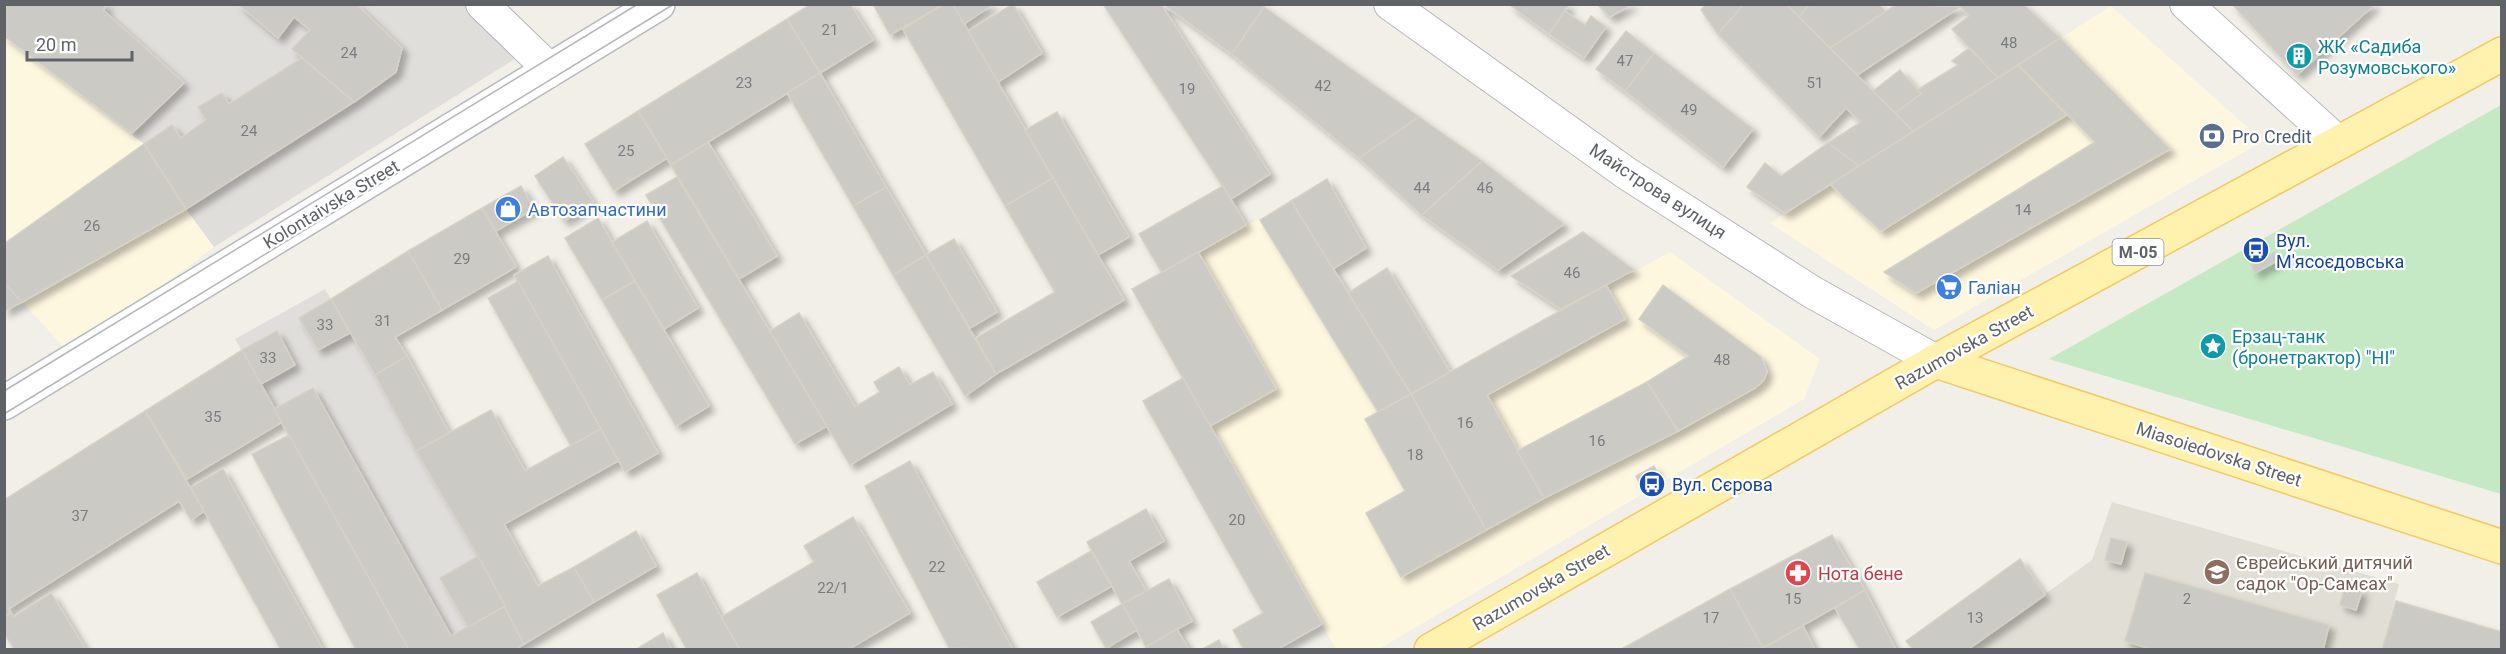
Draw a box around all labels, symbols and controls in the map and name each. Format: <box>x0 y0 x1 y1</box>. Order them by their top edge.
house number: 21 <box>822 21 838 39</box>
scale bar <box>27 24 132 62</box>
text: 20 m <box>36 34 76 55</box>
house number: 48 <box>2001 34 2017 52</box>
place label: ЖК «Садиба Розумовського» <box>2318 36 2456 78</box>
building icon: ЖК «Садиба Розумовського» <box>2284 41 2314 71</box>
house number: 24 <box>341 44 358 62</box>
house number: 47 <box>1617 52 1633 70</box>
house number: 23 <box>736 74 752 92</box>
house number: 51 <box>1807 74 1823 92</box>
house number: 42 <box>1315 77 1331 95</box>
house number: 19 <box>1179 80 1195 98</box>
house number: 49 <box>1681 101 1697 119</box>
bank icon: Pro Credit <box>2197 121 2227 151</box>
house number: 24 <box>241 122 258 140</box>
place label: Pro Credit <box>2232 126 2312 147</box>
street label: Майстрова вулиця <box>1586 139 1730 243</box>
house number: 25 <box>618 142 634 160</box>
street label: Kolontaivska Street <box>259 155 403 253</box>
house number: 44 <box>1414 179 1431 197</box>
house number: 46 <box>1477 179 1493 197</box>
shop icon: Автозапчастини <box>493 194 523 224</box>
place label: Автозапчастини <box>528 199 667 220</box>
house number: 14 <box>2015 201 2032 219</box>
house number: 26 <box>84 217 100 235</box>
place label: Вул. М'ясоєдовська <box>2276 230 2404 272</box>
bus stop icon: Вул. М'ясоєдовська <box>2241 235 2271 265</box>
road number: М-05 <box>2112 239 2164 265</box>
house number: 29 <box>454 250 470 268</box>
house number: 46 <box>1564 264 1580 282</box>
supermarket icon: Галіан <box>1934 272 1964 302</box>
place label: Галіан <box>1968 277 2021 298</box>
street label: Razumovska Street <box>1891 300 2037 394</box>
house number: 31 <box>375 312 391 330</box>
house number: 33 <box>317 316 333 334</box>
place label: Ерзац-танк (бронетрактор) "НІ" <box>2232 326 2395 369</box>
place icon: Ерзац-танк (бронетрактор) "НІ" <box>2198 331 2228 361</box>
house number: 33 <box>260 349 276 367</box>
house number: 48 <box>1714 351 1730 369</box>
house number: 35 <box>205 408 221 426</box>
house number: 16 <box>1457 414 1473 432</box>
street label: Miasoiedovska Street <box>2134 417 2304 491</box>
house number: 16 <box>1589 432 1605 450</box>
house number: 18 <box>1407 446 1423 464</box>
bus stop icon: Вул. Сєрова <box>1637 469 1667 499</box>
place label: Вул. Сєрова <box>1672 474 1773 495</box>
house number: 37 <box>72 507 88 525</box>
house number: 20 <box>1229 511 1245 529</box>
street label: Razumovska Street <box>1469 539 1613 635</box>
place label: Єврейський дитячий садок "Ор-Самєах" <box>2236 552 2413 594</box>
school or university icon: Єврейський дитячий садок "Ор-Самєах" <box>2202 557 2232 587</box>
house number: 22 <box>929 558 945 576</box>
pharmacy icon: Нота бене <box>1783 558 1813 588</box>
place label: Нота бене <box>1818 563 1903 584</box>
house number: 22/1 <box>817 579 849 597</box>
house number: 15 <box>1785 590 1801 608</box>
house number: 2 <box>2183 590 2191 608</box>
house number: 17 <box>1703 609 1719 627</box>
house number: 13 <box>1967 609 1983 627</box>

